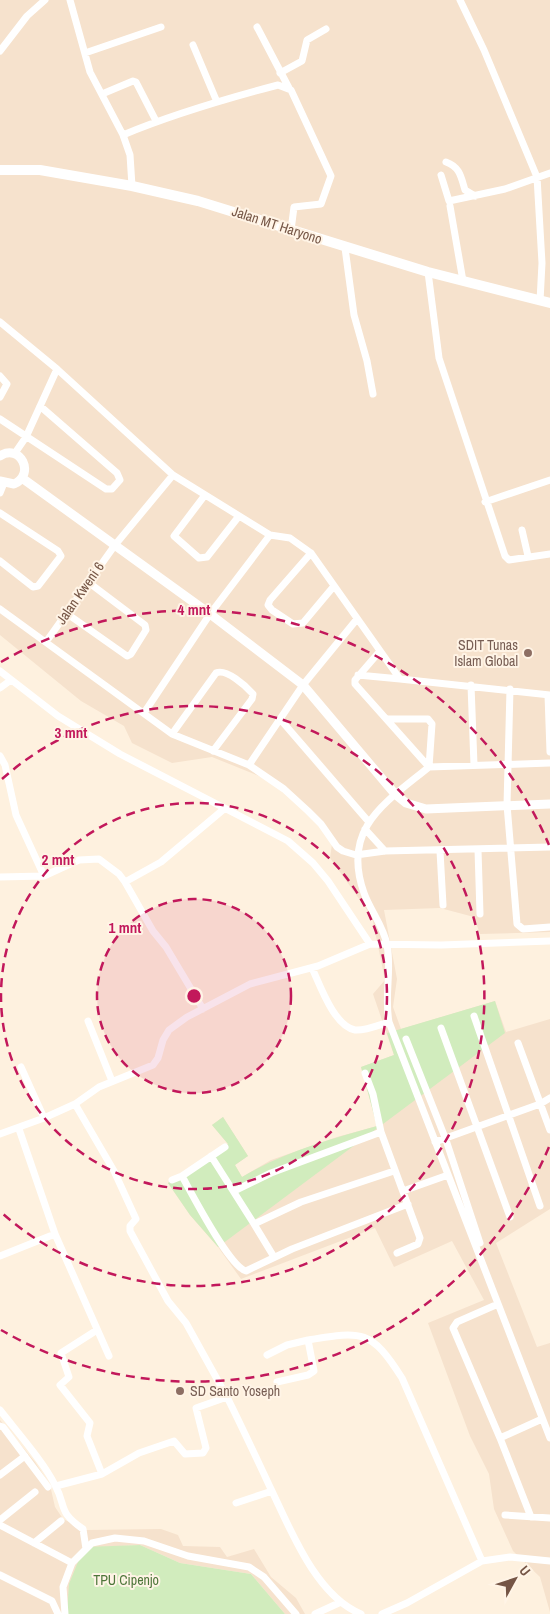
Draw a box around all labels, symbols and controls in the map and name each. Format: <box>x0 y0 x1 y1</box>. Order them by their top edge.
street label: Jalan MT Haryono <box>230 202 324 248</box>
street label: Jalan Kweni 6 <box>52 558 108 628</box>
text: 4 mnt <box>178 599 210 620</box>
place label: SDIT Tunas Islam Global <box>454 636 518 670</box>
marker: SDIT Tunas Islam Global <box>522 647 534 659</box>
text: 3 mnt <box>55 722 87 743</box>
text: 2 mnt <box>42 849 74 870</box>
text: 1 mnt <box>109 917 141 938</box>
centre of rings <box>185 987 203 1005</box>
place label: SD Santo Yoseph <box>190 1382 280 1400</box>
marker: SD Santo Yoseph <box>174 1385 186 1397</box>
north arrow <box>490 1554 540 1604</box>
text: U <box>515 1562 535 1580</box>
park label: TPU Cipenjo <box>93 1571 159 1589</box>

